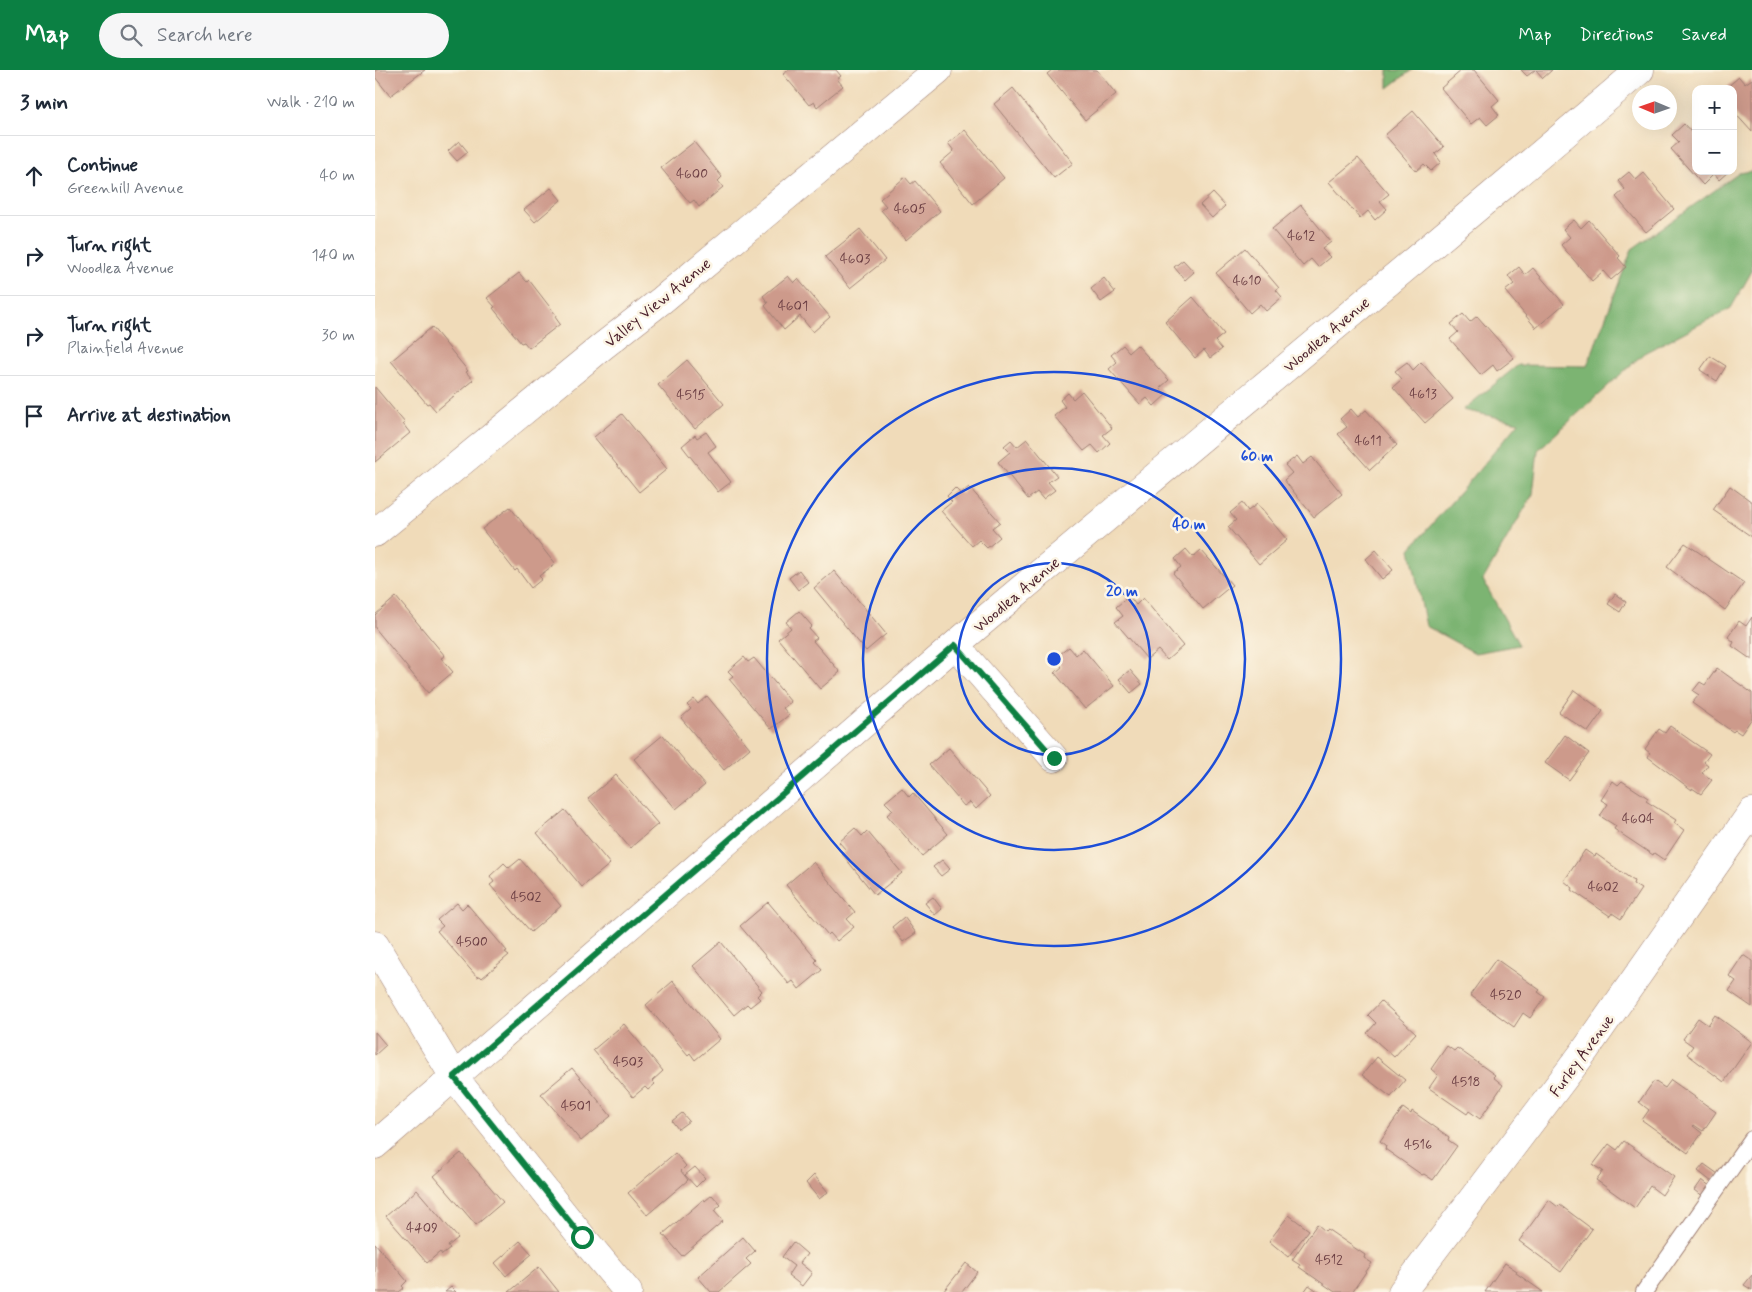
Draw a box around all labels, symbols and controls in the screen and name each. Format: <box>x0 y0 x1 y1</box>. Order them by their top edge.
search box <box>99 13 449 58</box>
text: Map <box>25 20 69 51</box>
icon: search <box>117 21 145 49</box>
text: Search here <box>157 23 253 48</box>
text: Map <box>1519 23 1552 47</box>
text: Directions <box>1580 23 1654 47</box>
text: Saved <box>1682 23 1727 47</box>
north arrow <box>1632 85 1677 130</box>
map controls <box>1692 85 1737 175</box>
button: + <box>1692 85 1737 130</box>
text: 3 min <box>20 89 68 117</box>
text: Walk · 210 m <box>267 92 355 113</box>
button: − <box>1692 130 1737 175</box>
text: Continue <box>67 153 138 178</box>
icon: ahead <box>20 162 48 190</box>
text: 40 m <box>319 165 355 186</box>
house number: 4600 <box>676 165 708 183</box>
text: Greenhill Avenue <box>67 178 184 199</box>
house number: 4605 <box>894 200 926 218</box>
house number: 4612 <box>1287 227 1315 245</box>
text: Turn right <box>67 233 151 258</box>
icon: right <box>20 242 48 270</box>
text: 140 m <box>311 245 355 266</box>
house number: 4603 <box>840 250 870 268</box>
street label: Valley View Avenue <box>600 254 716 353</box>
text: Woodlea Avenue <box>67 258 174 279</box>
house number: 4610 <box>1232 272 1262 290</box>
street label: Woodlea Avenue <box>1279 293 1375 378</box>
house number: 4601 <box>778 297 808 315</box>
text: Turn right <box>67 313 151 338</box>
icon: right <box>20 322 48 350</box>
text: 30 m <box>322 325 355 346</box>
text: Plainfield Avenue <box>67 338 184 359</box>
house number: 4613 <box>1409 385 1437 403</box>
house number: 4515 <box>676 386 706 404</box>
icon: arrive <box>20 402 48 430</box>
text: Arrive at destination <box>67 403 231 428</box>
house number: 4611 <box>1354 432 1382 450</box>
text: 60 m <box>1241 447 1273 467</box>
text: 40 m <box>1172 515 1206 535</box>
street label: Woodlea Avenue <box>969 553 1065 638</box>
text: 20 m <box>1106 582 1138 602</box>
centre of rings <box>1045 650 1063 668</box>
route end <box>1043 747 1066 770</box>
house number: 4604 <box>1622 810 1654 828</box>
house number: 4602 <box>1587 878 1619 896</box>
house number: 4502 <box>511 888 542 906</box>
house number: 4500 <box>456 933 488 951</box>
house number: 4520 <box>1490 986 1522 1004</box>
street label: Furley Avenue <box>1545 1010 1620 1101</box>
house number: 4503 <box>613 1053 643 1071</box>
house number: 4518 <box>1452 1073 1480 1091</box>
house number: 4501 <box>561 1097 591 1115</box>
house number: 4516 <box>1404 1136 1432 1154</box>
house number: 4409 <box>406 1219 438 1237</box>
route start <box>571 1226 594 1249</box>
house number: 4512 <box>1315 1251 1343 1269</box>

